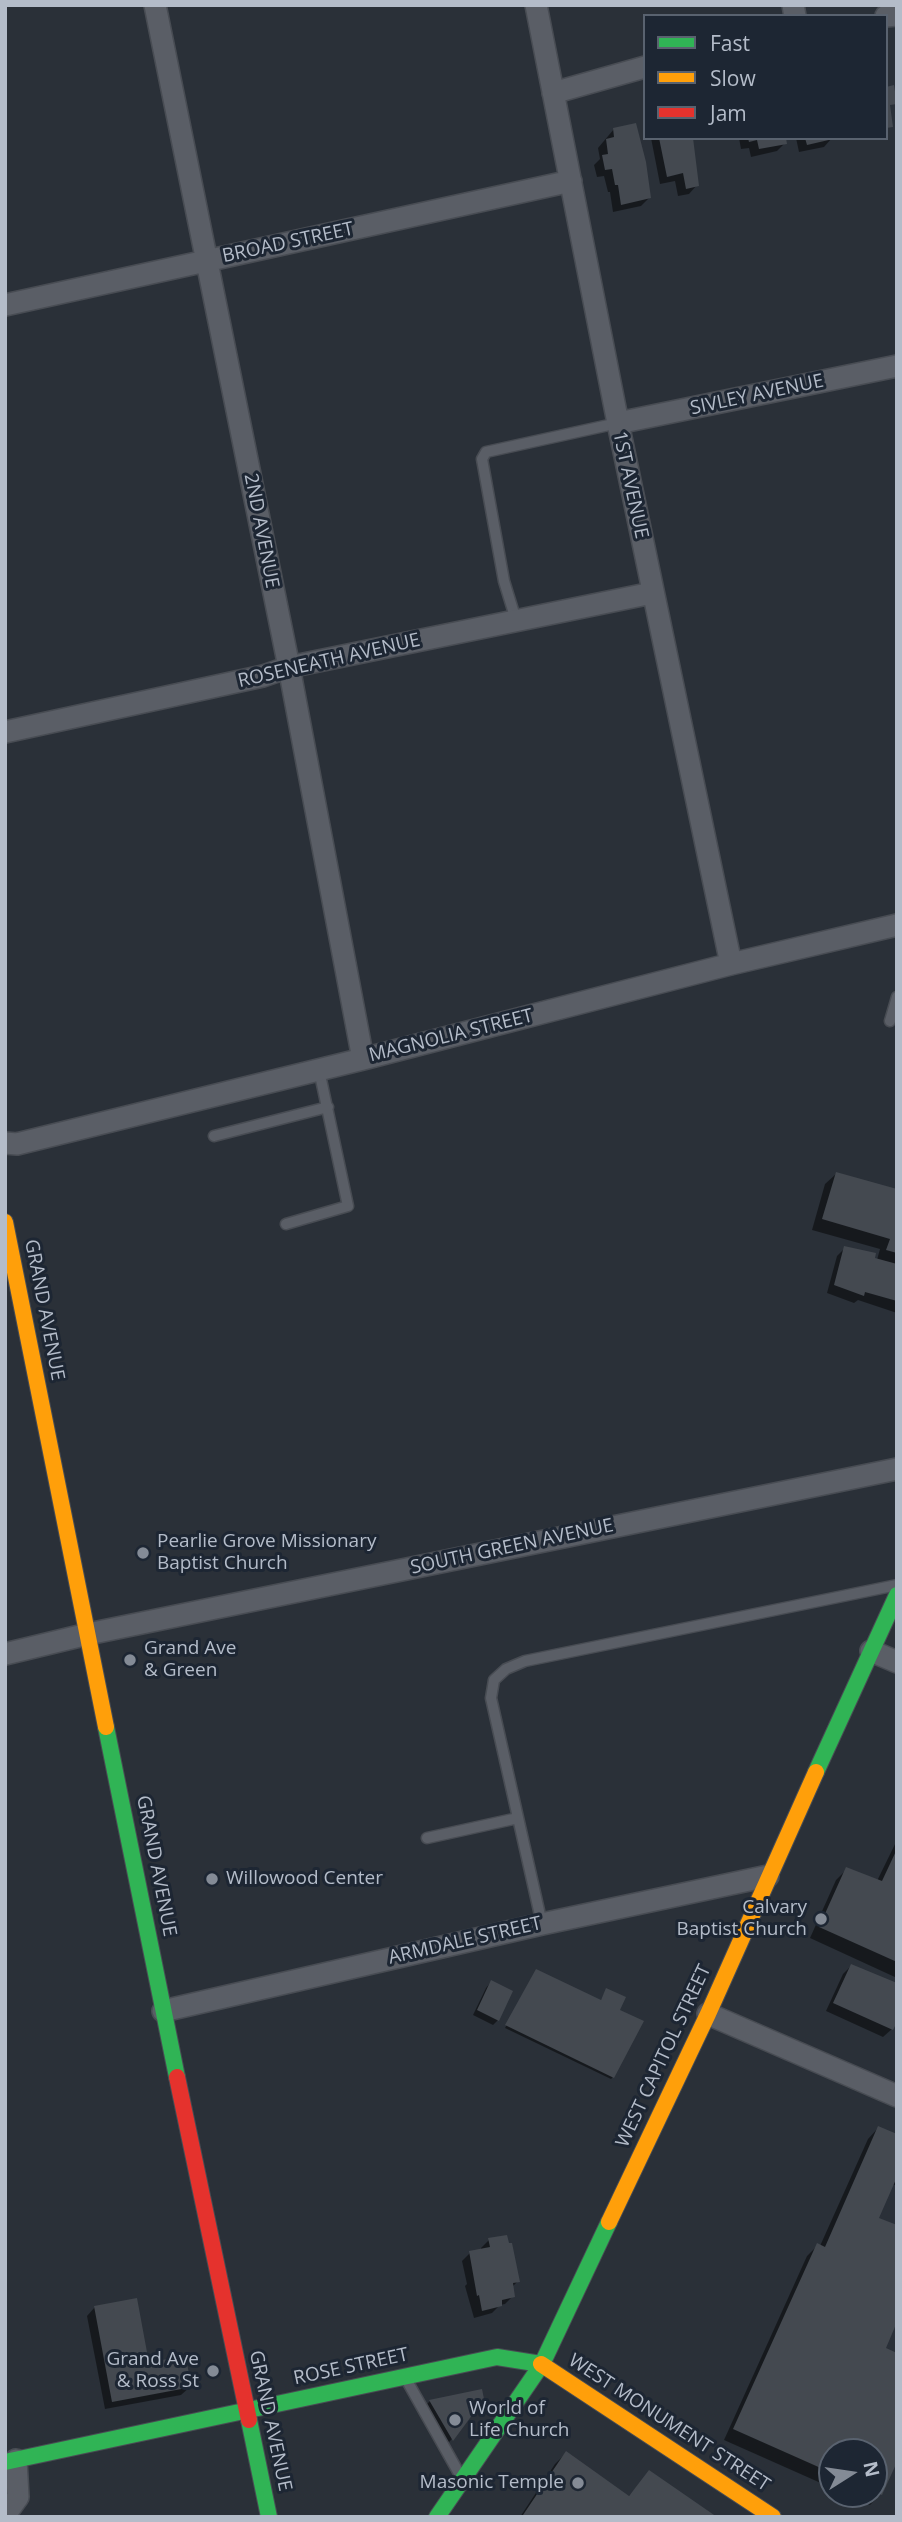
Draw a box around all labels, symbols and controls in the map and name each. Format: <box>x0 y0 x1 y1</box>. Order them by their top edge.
legend <box>643 14 888 140</box>
text: Fast <box>710 29 750 57</box>
text: Slow <box>710 64 756 92</box>
text: Jam <box>710 99 747 127</box>
street label: BROAD STREET <box>220 218 356 268</box>
street label: SIVLEY AVENUE <box>688 370 826 420</box>
street label: 1ST AVENUE <box>607 429 653 541</box>
street label: 2ND AVENUE <box>239 472 283 590</box>
street label: ROSENEATH AVENUE <box>236 629 422 693</box>
street label: MAGNOLIA STREET <box>367 1005 535 1067</box>
street label: GRAND AVENUE <box>19 1238 69 1382</box>
street label: SOUTH GREEN AVENUE <box>408 1514 616 1580</box>
place label: Pearlie Grove Missionary Baptist Church <box>157 1531 376 1575</box>
marker: Pearlie Grove Missionary Baptist Church <box>135 1545 151 1561</box>
place label: Grand Ave & Green <box>144 1638 237 1682</box>
marker: Grand Ave & Green <box>122 1652 138 1668</box>
street label: GRAND AVENUE <box>131 1794 181 1938</box>
place label: Willowood Center <box>226 1868 383 1890</box>
marker: Willowood Center <box>204 1871 220 1887</box>
place label: Calvary Baptist Church <box>676 1897 807 1941</box>
marker: Calvary Baptist Church <box>813 1911 829 1927</box>
street label: ARMDALE STREET <box>386 1912 544 1970</box>
street label: WEST CAPITOL STREET <box>612 1961 716 2151</box>
street label: ROSE STREET <box>292 2344 410 2390</box>
place label: Grand Ave & Ross St <box>106 2349 199 2393</box>
street label: GRAND AVENUE <box>244 2349 296 2493</box>
street label: WEST MONUMENT STREET <box>564 2349 774 2497</box>
marker: Grand Ave & Ross St <box>205 2363 221 2379</box>
place label: World of Life Church <box>469 2398 570 2442</box>
marker: World of Life Church <box>447 2412 463 2428</box>
north arrow <box>818 2438 888 2508</box>
text: N <box>857 2459 886 2479</box>
place label: Masonic Temple <box>420 2472 564 2494</box>
marker: Masonic Temple <box>570 2475 586 2491</box>

